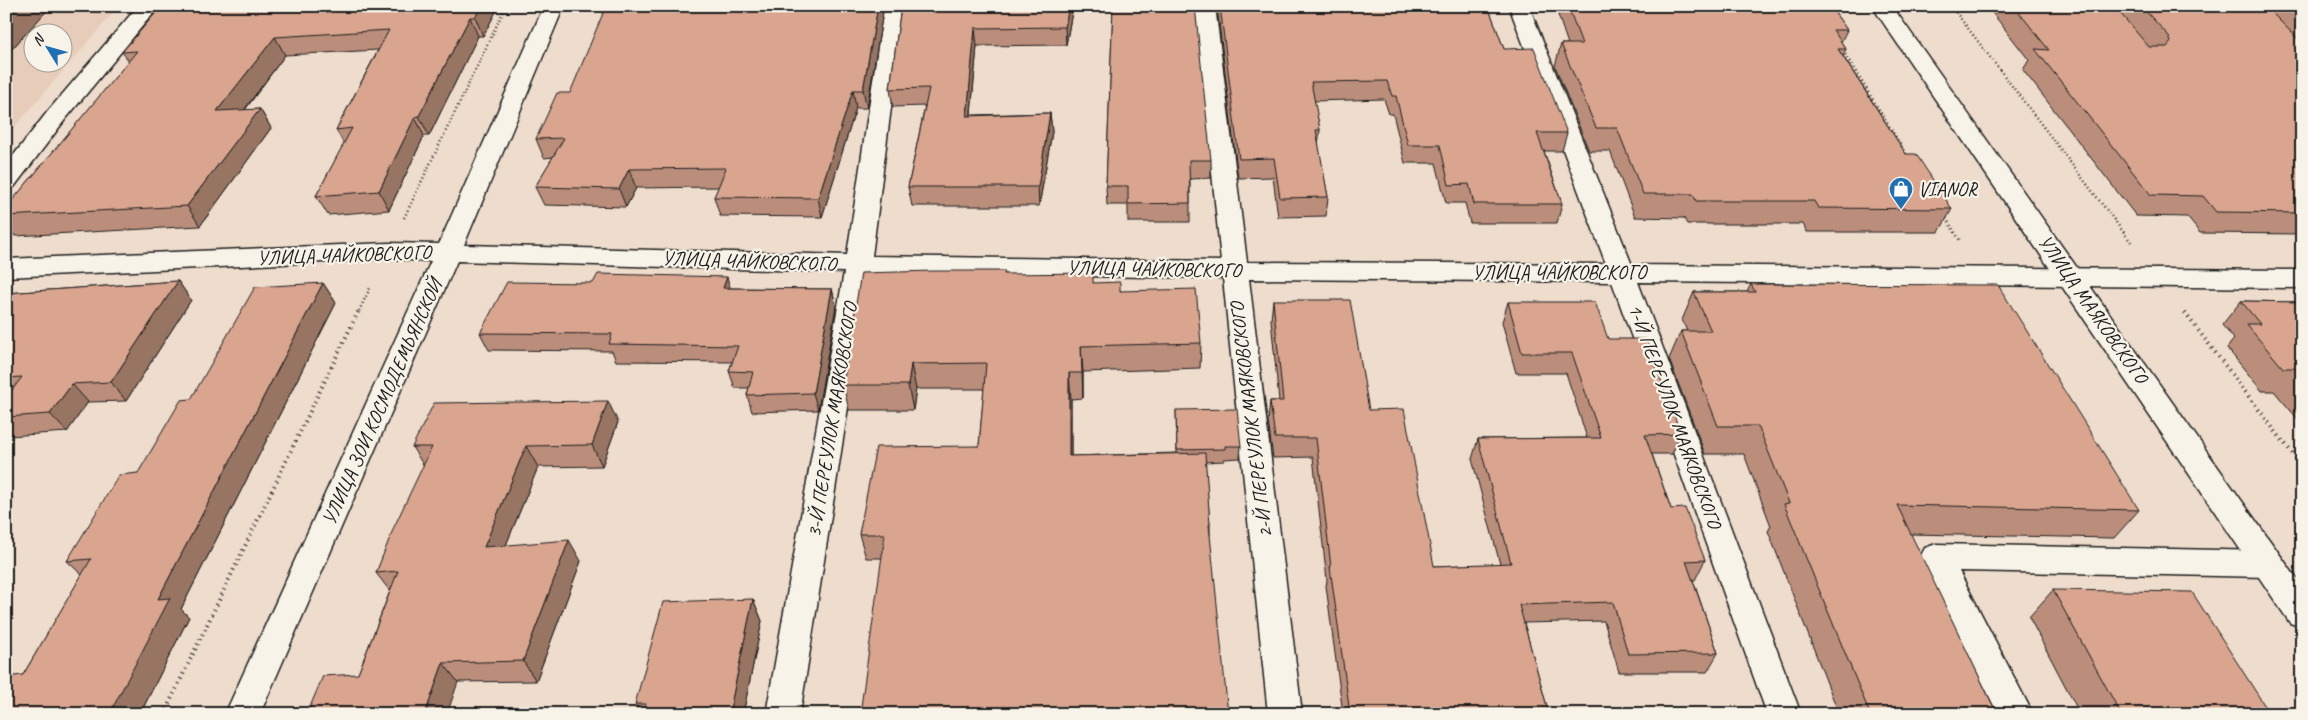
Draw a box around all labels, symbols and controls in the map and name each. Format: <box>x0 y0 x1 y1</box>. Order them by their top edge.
north arrow <box>22 22 72 72</box>
text: N <box>29 30 49 49</box>
shop icon: VIANOR <box>1888 176 1914 210</box>
place label: VIANOR <box>1918 177 1979 202</box>
street label: УЛИЦА МАЯКОВСКОГО <box>2032 230 2155 390</box>
street label: УЛИЦА ЧАЙКОВСКОГО <box>257 239 434 271</box>
street label: УЛИЦА ЧАЙКОВСКОГО <box>662 245 839 277</box>
street label: УЛИЦА ЧАЙКОВСКОГО <box>1067 255 1243 283</box>
street label: УЛИЦА ЧАЙКОВСКОГО <box>1472 260 1648 285</box>
street label: УЛИЦА ЗОИ КОСМОДЕМЬЯНСКОЙ <box>316 272 449 529</box>
street label: 3-Й ПЕРЕУЛОК МАЯКОВСКОГО <box>801 299 863 539</box>
street label: 2-Й ПЕРЕУЛОК МАЯКОВСКОГО <box>1224 299 1278 539</box>
street label: 1-Й ПЕРЕУЛОК МАЯКОВСКОГО <box>1623 300 1728 534</box>

